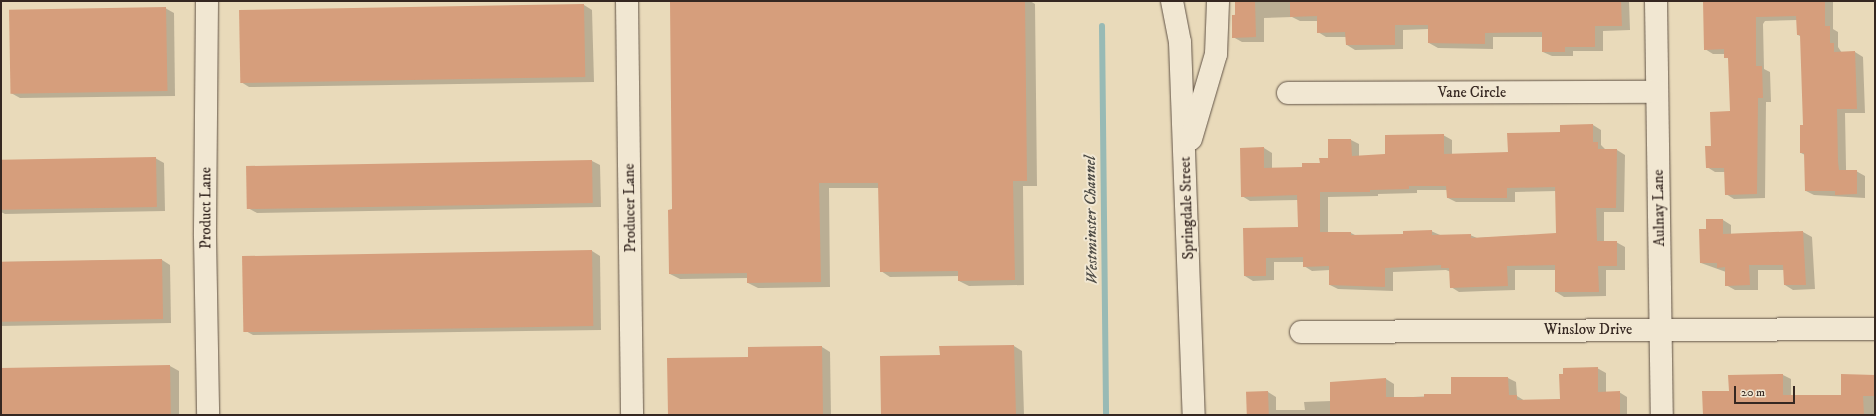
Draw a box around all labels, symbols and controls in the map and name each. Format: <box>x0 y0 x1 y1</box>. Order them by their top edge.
street label: Vane Circle <box>1438 84 1506 102</box>
water label: Westminster Channel <box>1080 156 1102 284</box>
street label: Springdale Street <box>1176 156 1198 260</box>
street label: Producer Lane <box>620 163 640 253</box>
street label: Product Lane <box>197 167 215 249</box>
street label: Aulnay Lane <box>1649 169 1669 247</box>
street label: Winslow Drive <box>1544 321 1632 339</box>
scale bar <box>1736 378 1797 404</box>
text: 20 m <box>1741 385 1765 400</box>

